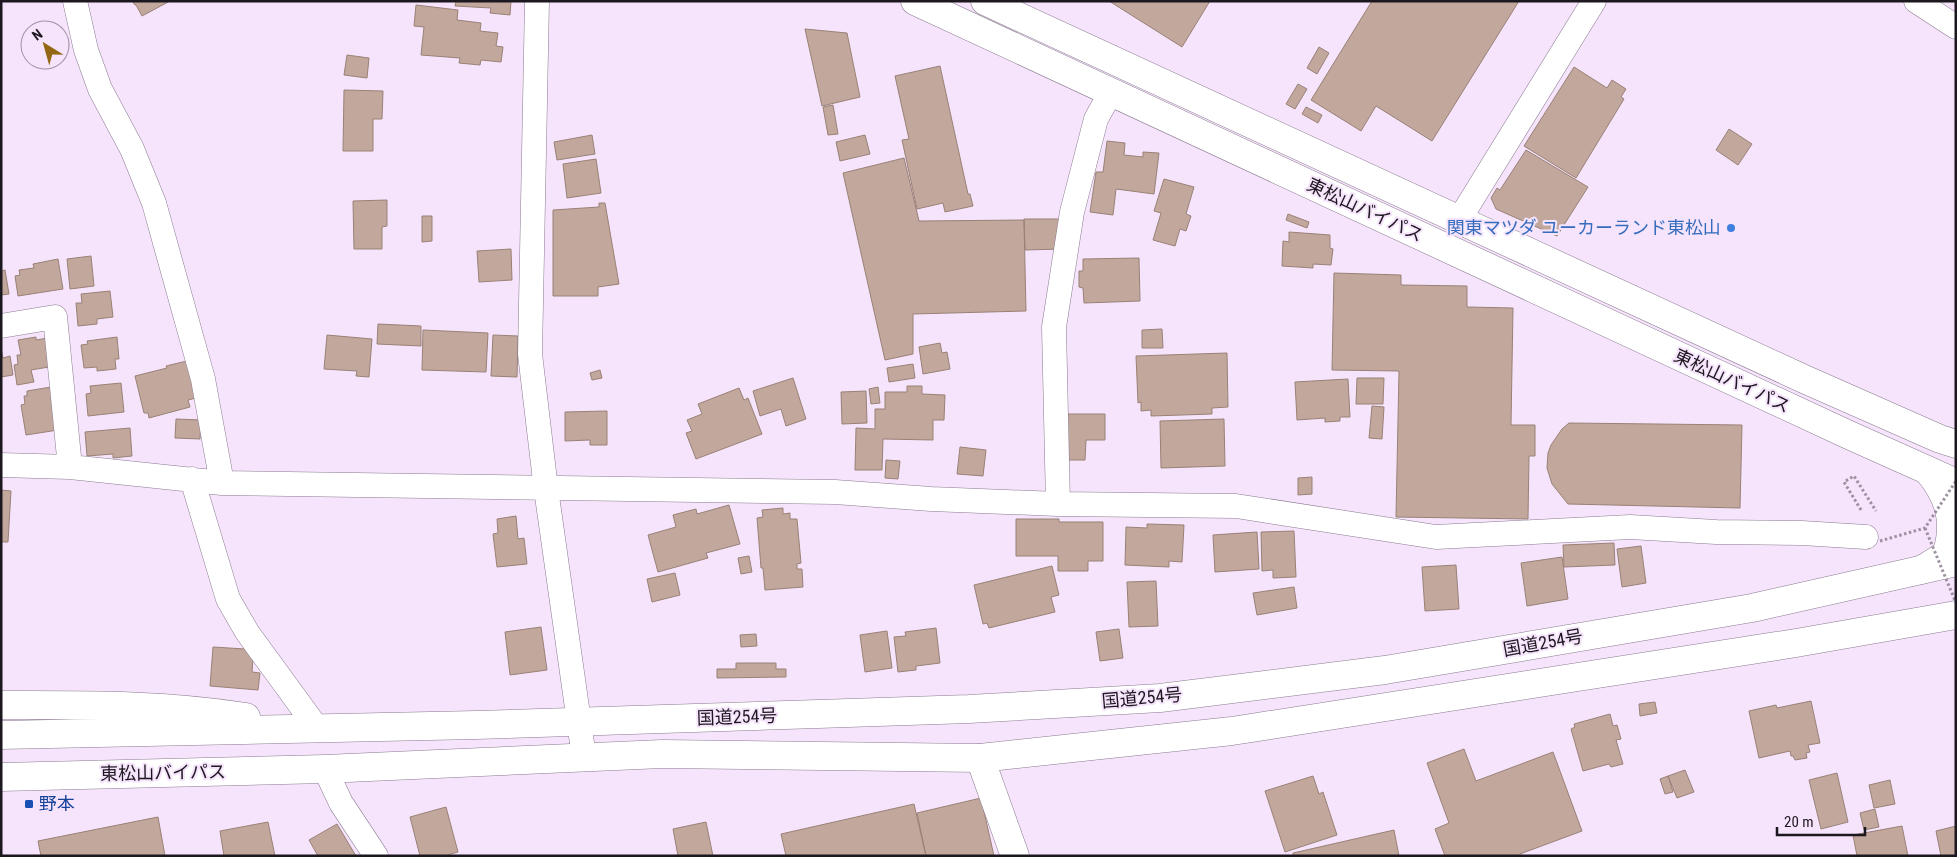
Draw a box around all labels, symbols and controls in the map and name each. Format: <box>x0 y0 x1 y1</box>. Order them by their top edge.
north arrow <box>20 20 70 70</box>
text: N <box>29 26 45 44</box>
street label: 東松山バイパス <box>1304 173 1427 246</box>
place label: 関東マツダ ユーカーランド東松山 <box>1447 217 1721 238</box>
marker: 関東マツダ ユーカーランド東松山 <box>1725 222 1737 234</box>
street label: 東松山バイパス <box>1671 344 1794 417</box>
street label: 国道254号 <box>1501 625 1584 660</box>
street label: 国道254号 <box>1101 684 1183 711</box>
street label: 国道254号 <box>696 705 778 728</box>
street label: 東松山バイパス <box>100 761 226 784</box>
place label: 野本 <box>39 793 75 814</box>
marker: 野本 <box>23 798 35 810</box>
scale bar <box>1777 804 1864 836</box>
text: 20 m <box>1784 813 1814 831</box>

